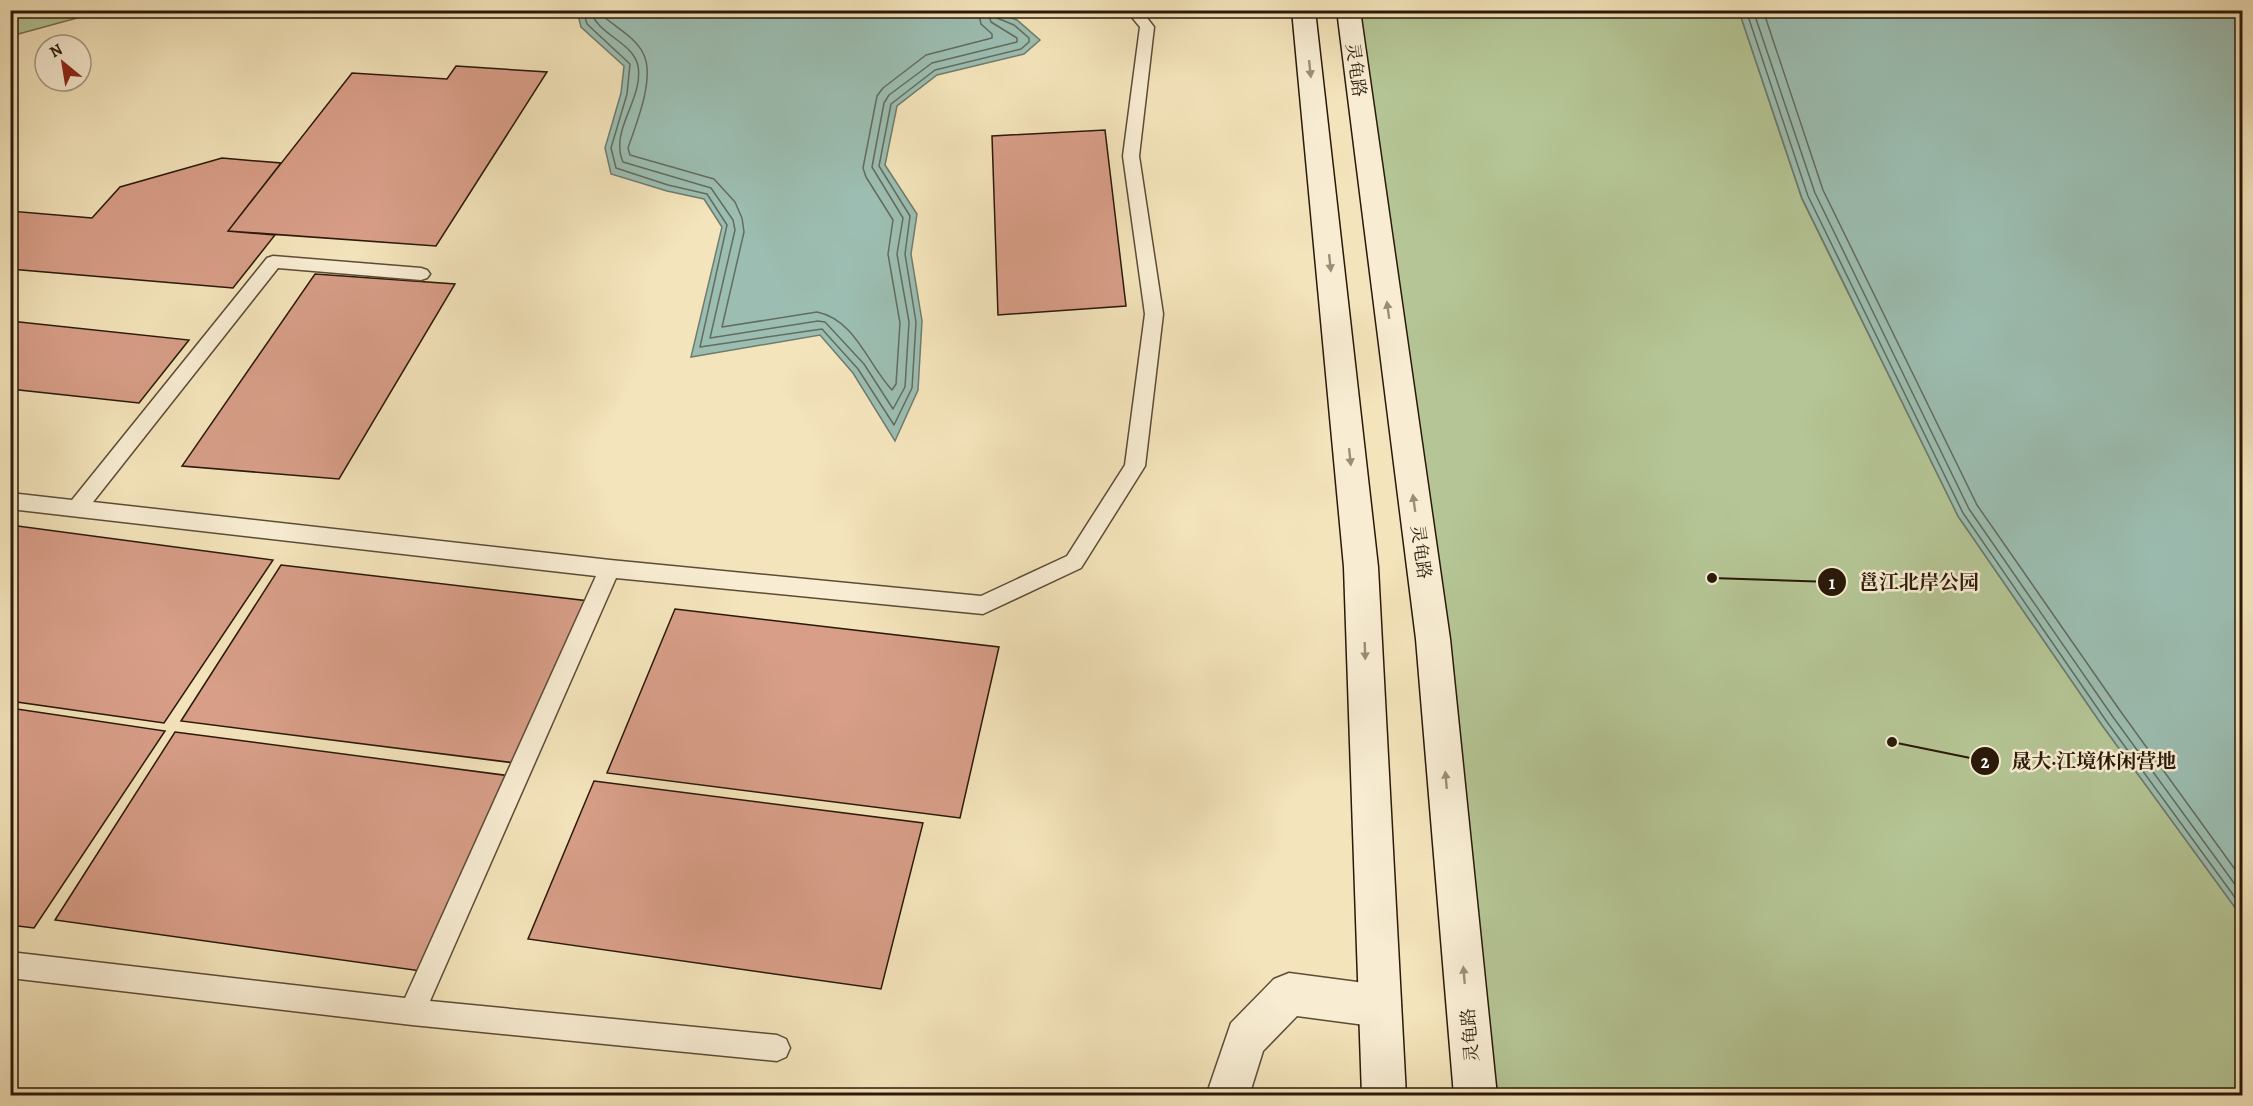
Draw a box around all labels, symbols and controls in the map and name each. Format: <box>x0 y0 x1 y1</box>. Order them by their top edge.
north arrow <box>33 33 93 93</box>
text: N <box>45 38 67 63</box>
street label: 灵龟路 <box>1340 42 1372 98</box>
one-way arrow <box>1305 59 1315 78</box>
one-way arrow <box>1325 253 1335 272</box>
one-way arrow <box>1384 300 1393 319</box>
one-way arrow <box>1345 447 1355 466</box>
one-way arrow <box>1410 494 1419 513</box>
street label: 灵龟路 <box>1405 524 1437 580</box>
callout: 邕江北岸公园 <box>1817 563 1991 601</box>
text: 邕江北岸公园 <box>1859 569 1979 596</box>
text: 1 <box>1829 571 1836 595</box>
one-way arrow <box>1360 641 1369 660</box>
callout: 晟大·江境休闲营地 <box>1970 742 2189 780</box>
text: 晟大·江境休闲营地 <box>2012 748 2176 775</box>
text: 2 <box>1981 750 1990 774</box>
one-way arrow <box>1441 771 1451 790</box>
one-way arrow <box>1459 965 1469 984</box>
street label: 灵龟路 <box>1456 1007 1484 1063</box>

